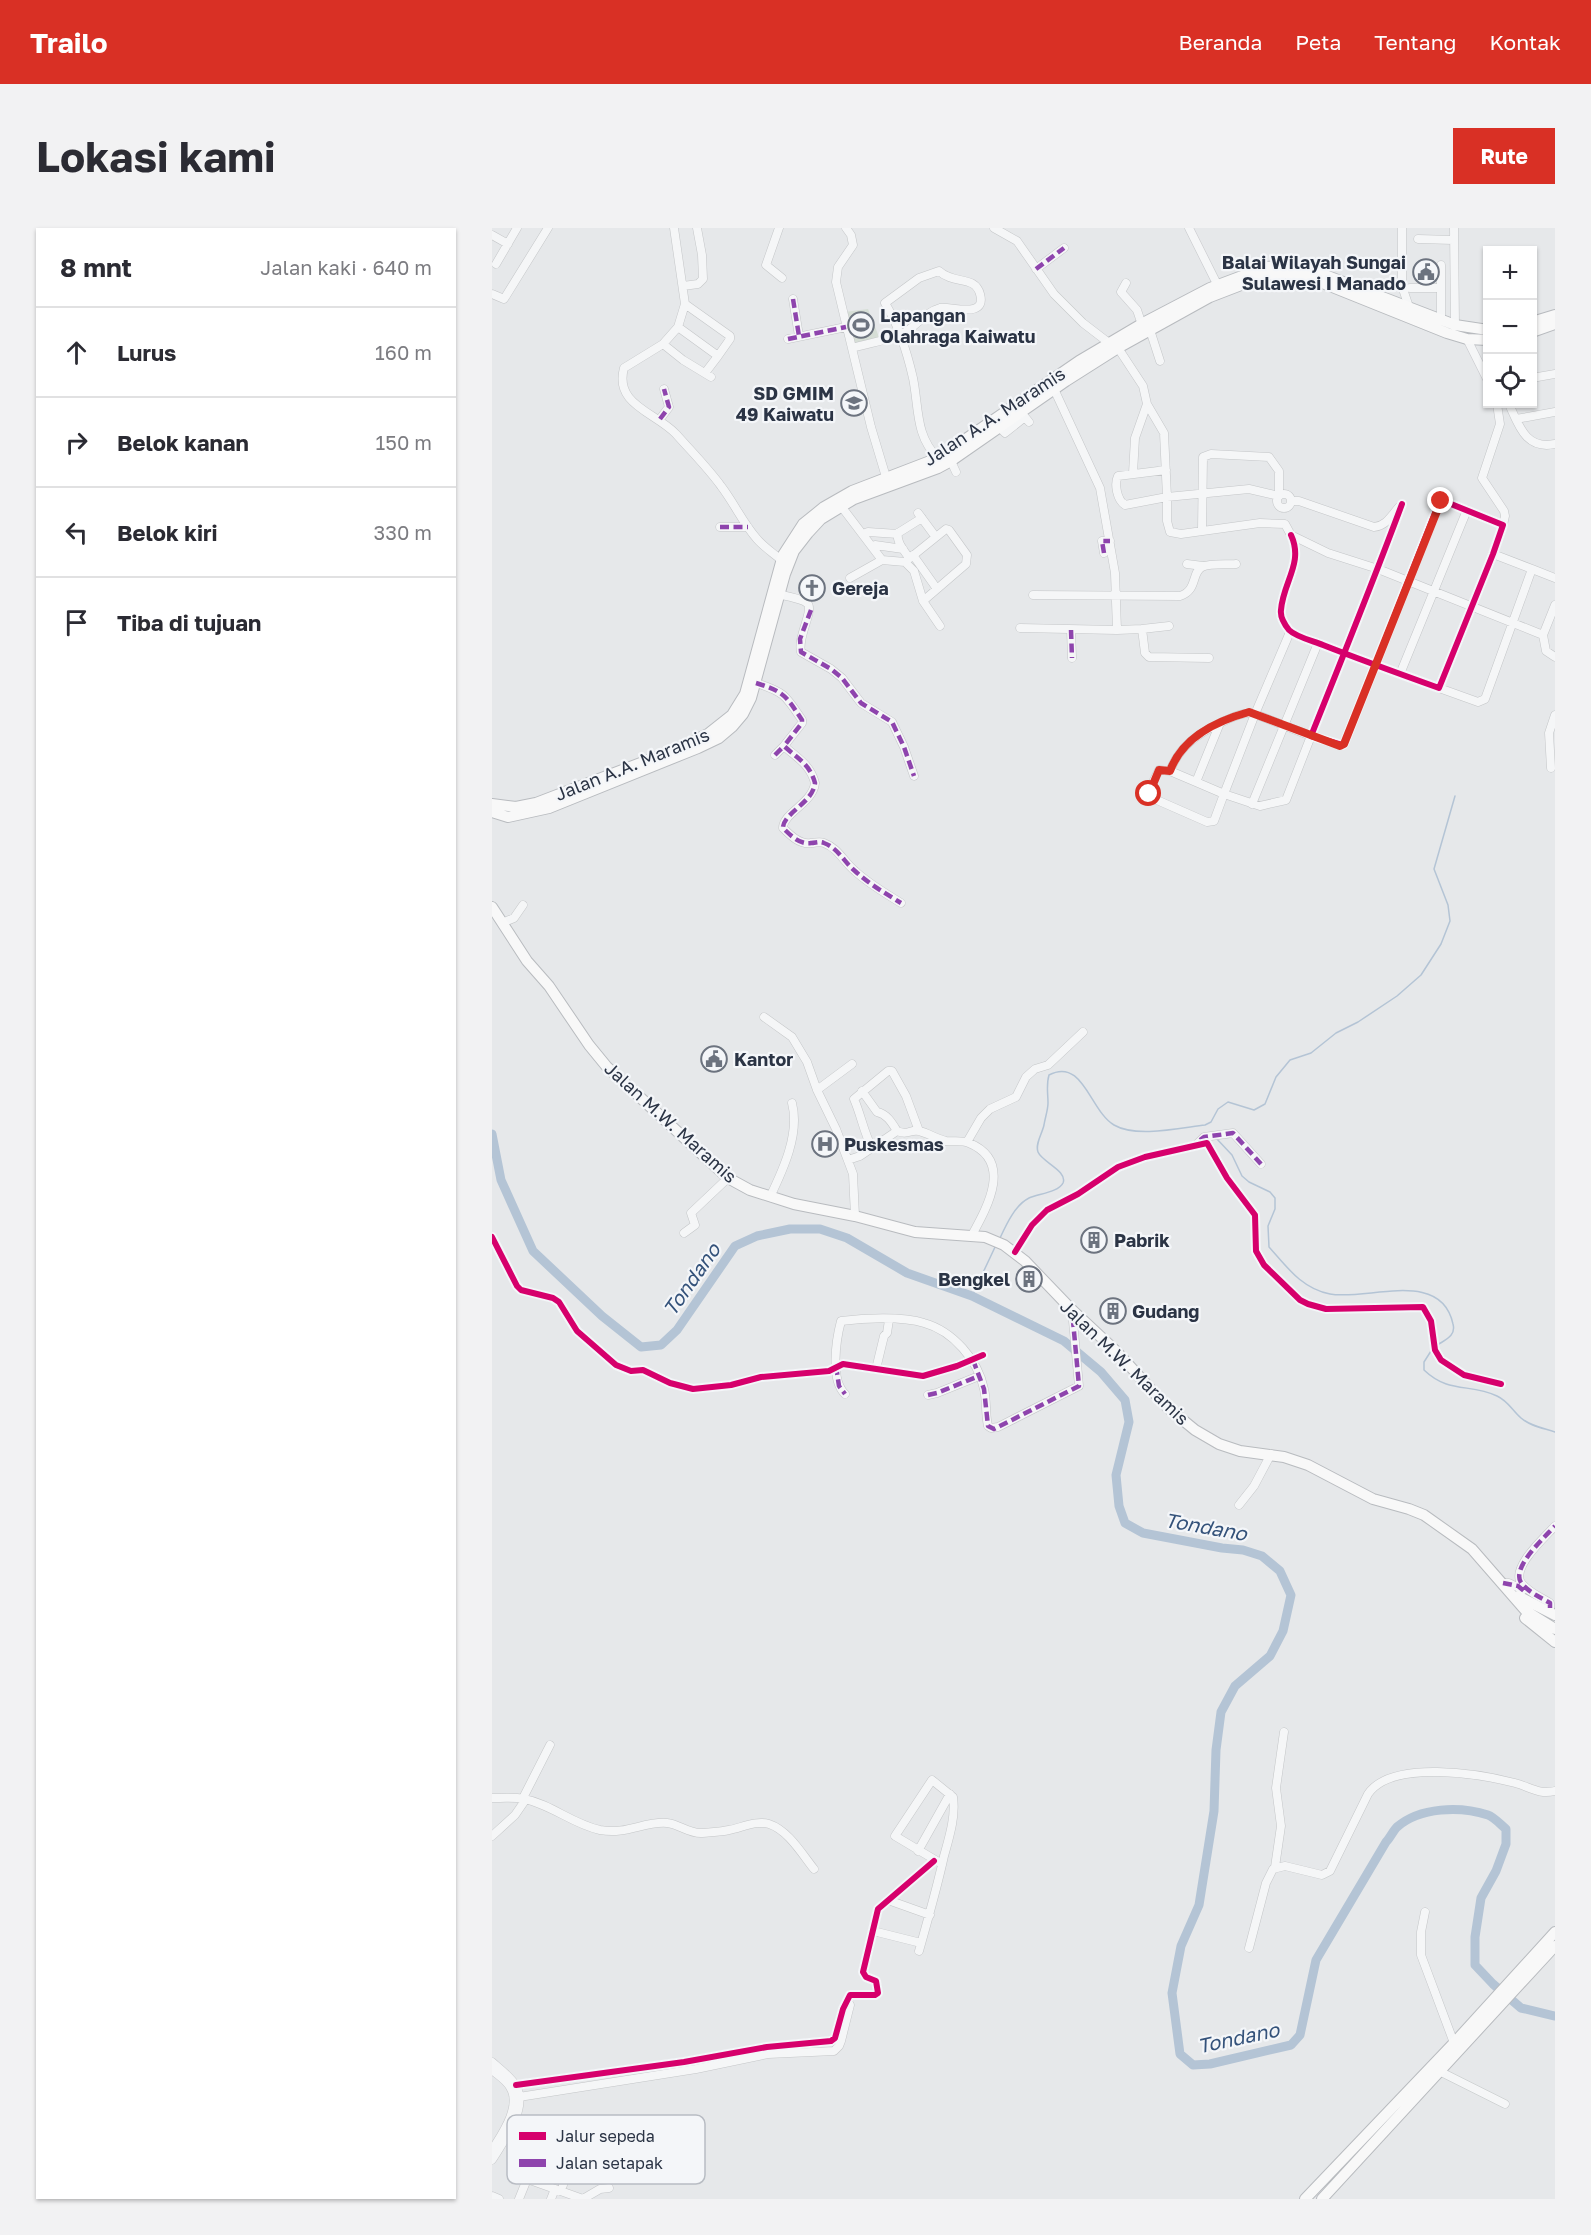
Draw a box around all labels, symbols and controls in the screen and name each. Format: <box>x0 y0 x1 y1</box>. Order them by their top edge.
text: Trailo <box>30 26 108 59</box>
text: Beranda <box>1179 29 1262 55</box>
text: Peta <box>1295 29 1341 55</box>
text: Tentang <box>1374 29 1456 55</box>
text: Kontak <box>1489 29 1561 55</box>
button: Rute <box>1453 128 1555 184</box>
text: Lokasi kami <box>36 131 276 181</box>
map controls <box>1483 246 1537 408</box>
button: + <box>1483 246 1537 300</box>
place label: Balai Wilayah Sungai Sulawesi I Manado <box>1222 251 1406 294</box>
text: 8 mnt <box>60 252 132 283</box>
text: Jalan kaki · 640 m <box>260 255 432 279</box>
public building icon: Balai Wilayah Sungai Sulawesi I Manado <box>1411 257 1441 287</box>
button: − <box>1483 300 1537 354</box>
place label: Lapangan Olahraga Kaiwatu <box>880 304 1036 347</box>
sports icon: Lapangan Olahraga Kaiwatu <box>846 310 876 340</box>
icon: ahead <box>60 336 93 369</box>
text: Lurus <box>117 339 176 366</box>
text: 160 m <box>375 340 432 364</box>
button: locate <box>1483 354 1537 408</box>
street label: Jalan A.A. Maramis <box>919 362 1069 470</box>
place label: SD GMIM 49 Kaiwatu <box>736 382 834 425</box>
school or university icon: SD GMIM 49 Kaiwatu <box>839 388 869 418</box>
icon: right <box>60 426 93 459</box>
text: Belok kanan <box>117 429 249 456</box>
text: 150 m <box>376 430 432 454</box>
route end <box>1427 487 1453 513</box>
icon: left <box>60 516 93 549</box>
text: Belok kiri <box>117 519 218 546</box>
text: 330 m <box>374 520 432 544</box>
church icon: Gereja <box>797 573 827 603</box>
place label: Gereja <box>832 577 889 599</box>
icon: arrive <box>60 606 93 639</box>
text: Tiba di tujuan <box>117 609 261 636</box>
street label: Jalan A.A. Maramis <box>552 723 712 805</box>
route start <box>1135 780 1161 806</box>
public building icon: Kantor <box>699 1044 729 1074</box>
place label: Kantor <box>734 1048 793 1070</box>
street label: Jalan M.W. Maramis <box>600 1057 742 1187</box>
hospital icon: Puskesmas <box>810 1129 840 1159</box>
place label: Puskesmas <box>844 1133 944 1155</box>
building icon: Pabrik <box>1079 1225 1109 1255</box>
place label: Pabrik <box>1114 1229 1170 1251</box>
water label: Tondano <box>657 1237 725 1320</box>
building icon: Bengkel <box>1014 1264 1044 1294</box>
place label: Bengkel <box>938 1268 1010 1290</box>
street label: Jalan M.W. Maramis <box>1056 1295 1194 1429</box>
building icon: Gudang <box>1098 1296 1128 1326</box>
place label: Gudang <box>1132 1300 1199 1322</box>
water label: Tondano <box>1163 1507 1250 1545</box>
water label: Tondano <box>1195 2016 1282 2057</box>
legend <box>507 2115 705 2184</box>
text: Jalur sepeda <box>556 2126 655 2146</box>
text: Jalan setapak <box>556 2153 663 2173</box>

